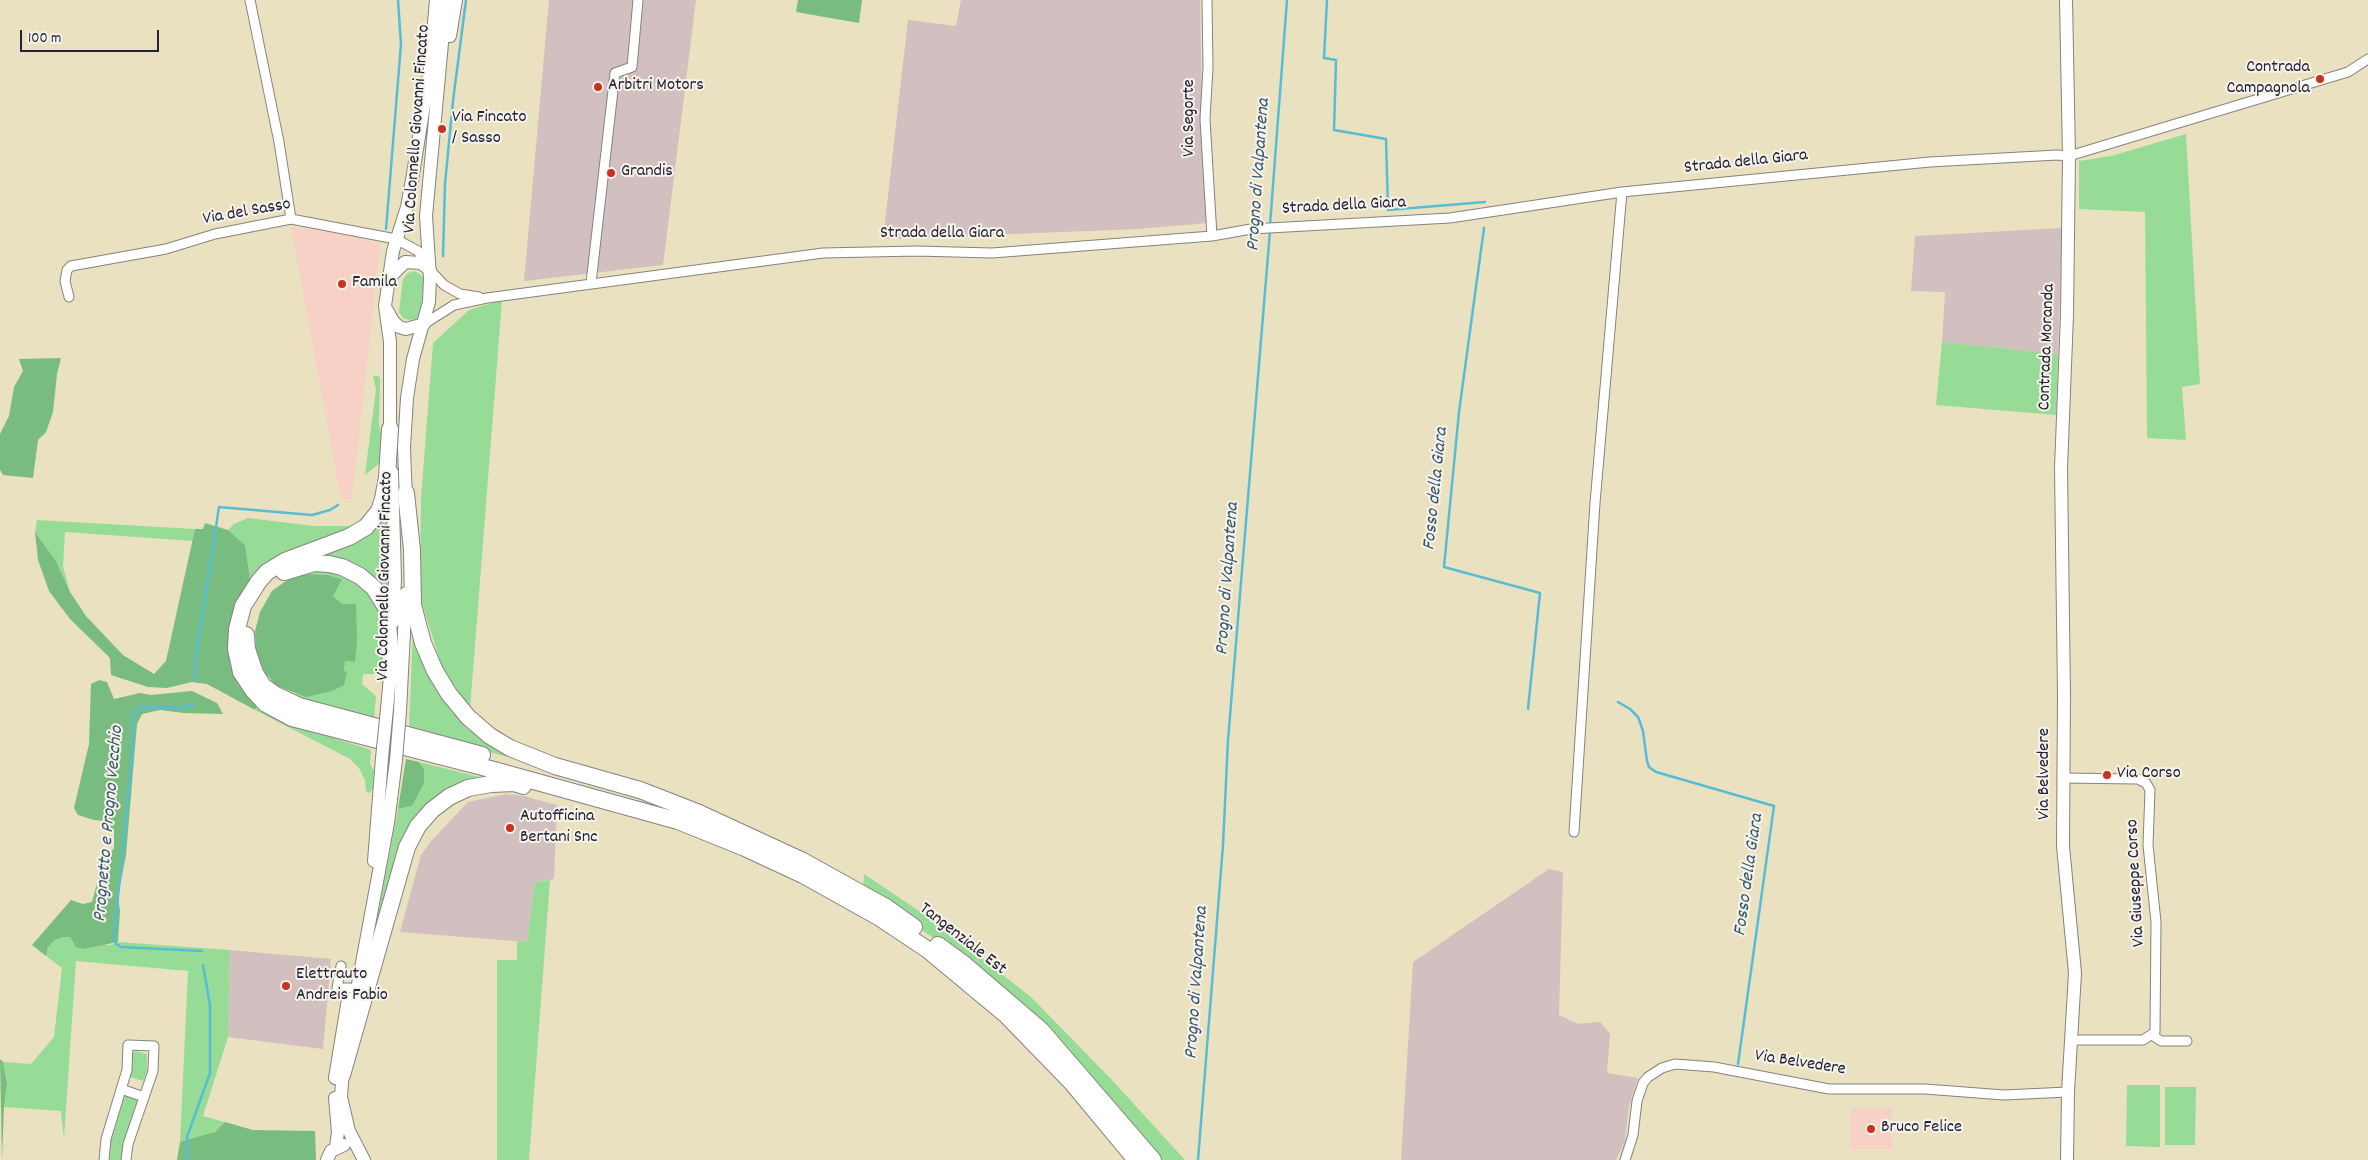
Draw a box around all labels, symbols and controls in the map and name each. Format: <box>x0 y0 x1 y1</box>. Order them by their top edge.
scale bar <box>22 20 161 52</box>
street label: Via Colonnello Giovanni Fincato <box>400 24 436 234</box>
text: 100 m <box>28 28 61 50</box>
place label: Contrada Campagnola <box>2227 58 2310 100</box>
marker: Contrada Campagnola <box>2314 73 2326 85</box>
place label: Arbitri Motors <box>608 76 704 98</box>
street label: Via Segorte <box>1180 79 1202 157</box>
marker: Arbitri Motors <box>592 81 604 93</box>
water label: Progno di Valpantena <box>1243 98 1277 252</box>
place label: Via Fincato / Sasso <box>452 108 526 150</box>
marker: Via Fincato / Sasso <box>436 123 448 135</box>
street label: Strada della Giara <box>1683 146 1809 180</box>
place label: Grandis <box>621 162 673 184</box>
marker: Grandis <box>605 167 617 179</box>
street label: Strada della Giara <box>1281 193 1407 221</box>
street label: Via del Sasso <box>201 195 293 231</box>
street label: Strada della Giara <box>880 224 1004 246</box>
place label: Famila <box>352 273 397 295</box>
marker: Famila <box>336 278 348 290</box>
street label: Contrada Moranda <box>2035 283 2061 411</box>
water label: Fosso della Giara <box>1419 427 1455 551</box>
street label: Via Colonnello Giovanni Fincato <box>373 471 399 681</box>
water label: Progno di Valpantena <box>1212 502 1246 656</box>
water label: Prognetto e Progno Vecchio <box>90 725 130 923</box>
street label: Via Belvedere <box>2035 728 2057 820</box>
place label: Via Corso <box>2117 764 2181 786</box>
marker: Via Corso <box>2101 769 2113 781</box>
place label: Autofficina Bertani Snc <box>520 807 597 850</box>
water label: Fosso della Giara <box>1730 812 1770 938</box>
street label: Via Giuseppe Corso <box>2123 819 2151 947</box>
marker: Autofficina Bertani Snc <box>504 822 516 834</box>
street label: Tangenziale Est <box>914 899 1010 981</box>
water label: Progno di Valpantena <box>1181 906 1215 1060</box>
place label: Elettrauto Andreis Fabio <box>296 965 388 1008</box>
marker: Elettrauto Andreis Fabio <box>280 980 292 992</box>
street label: Via Belvedere <box>1753 1046 1847 1082</box>
place label: Bruco Felice <box>1881 1118 1962 1140</box>
marker: Bruco Felice <box>1865 1123 1877 1135</box>

